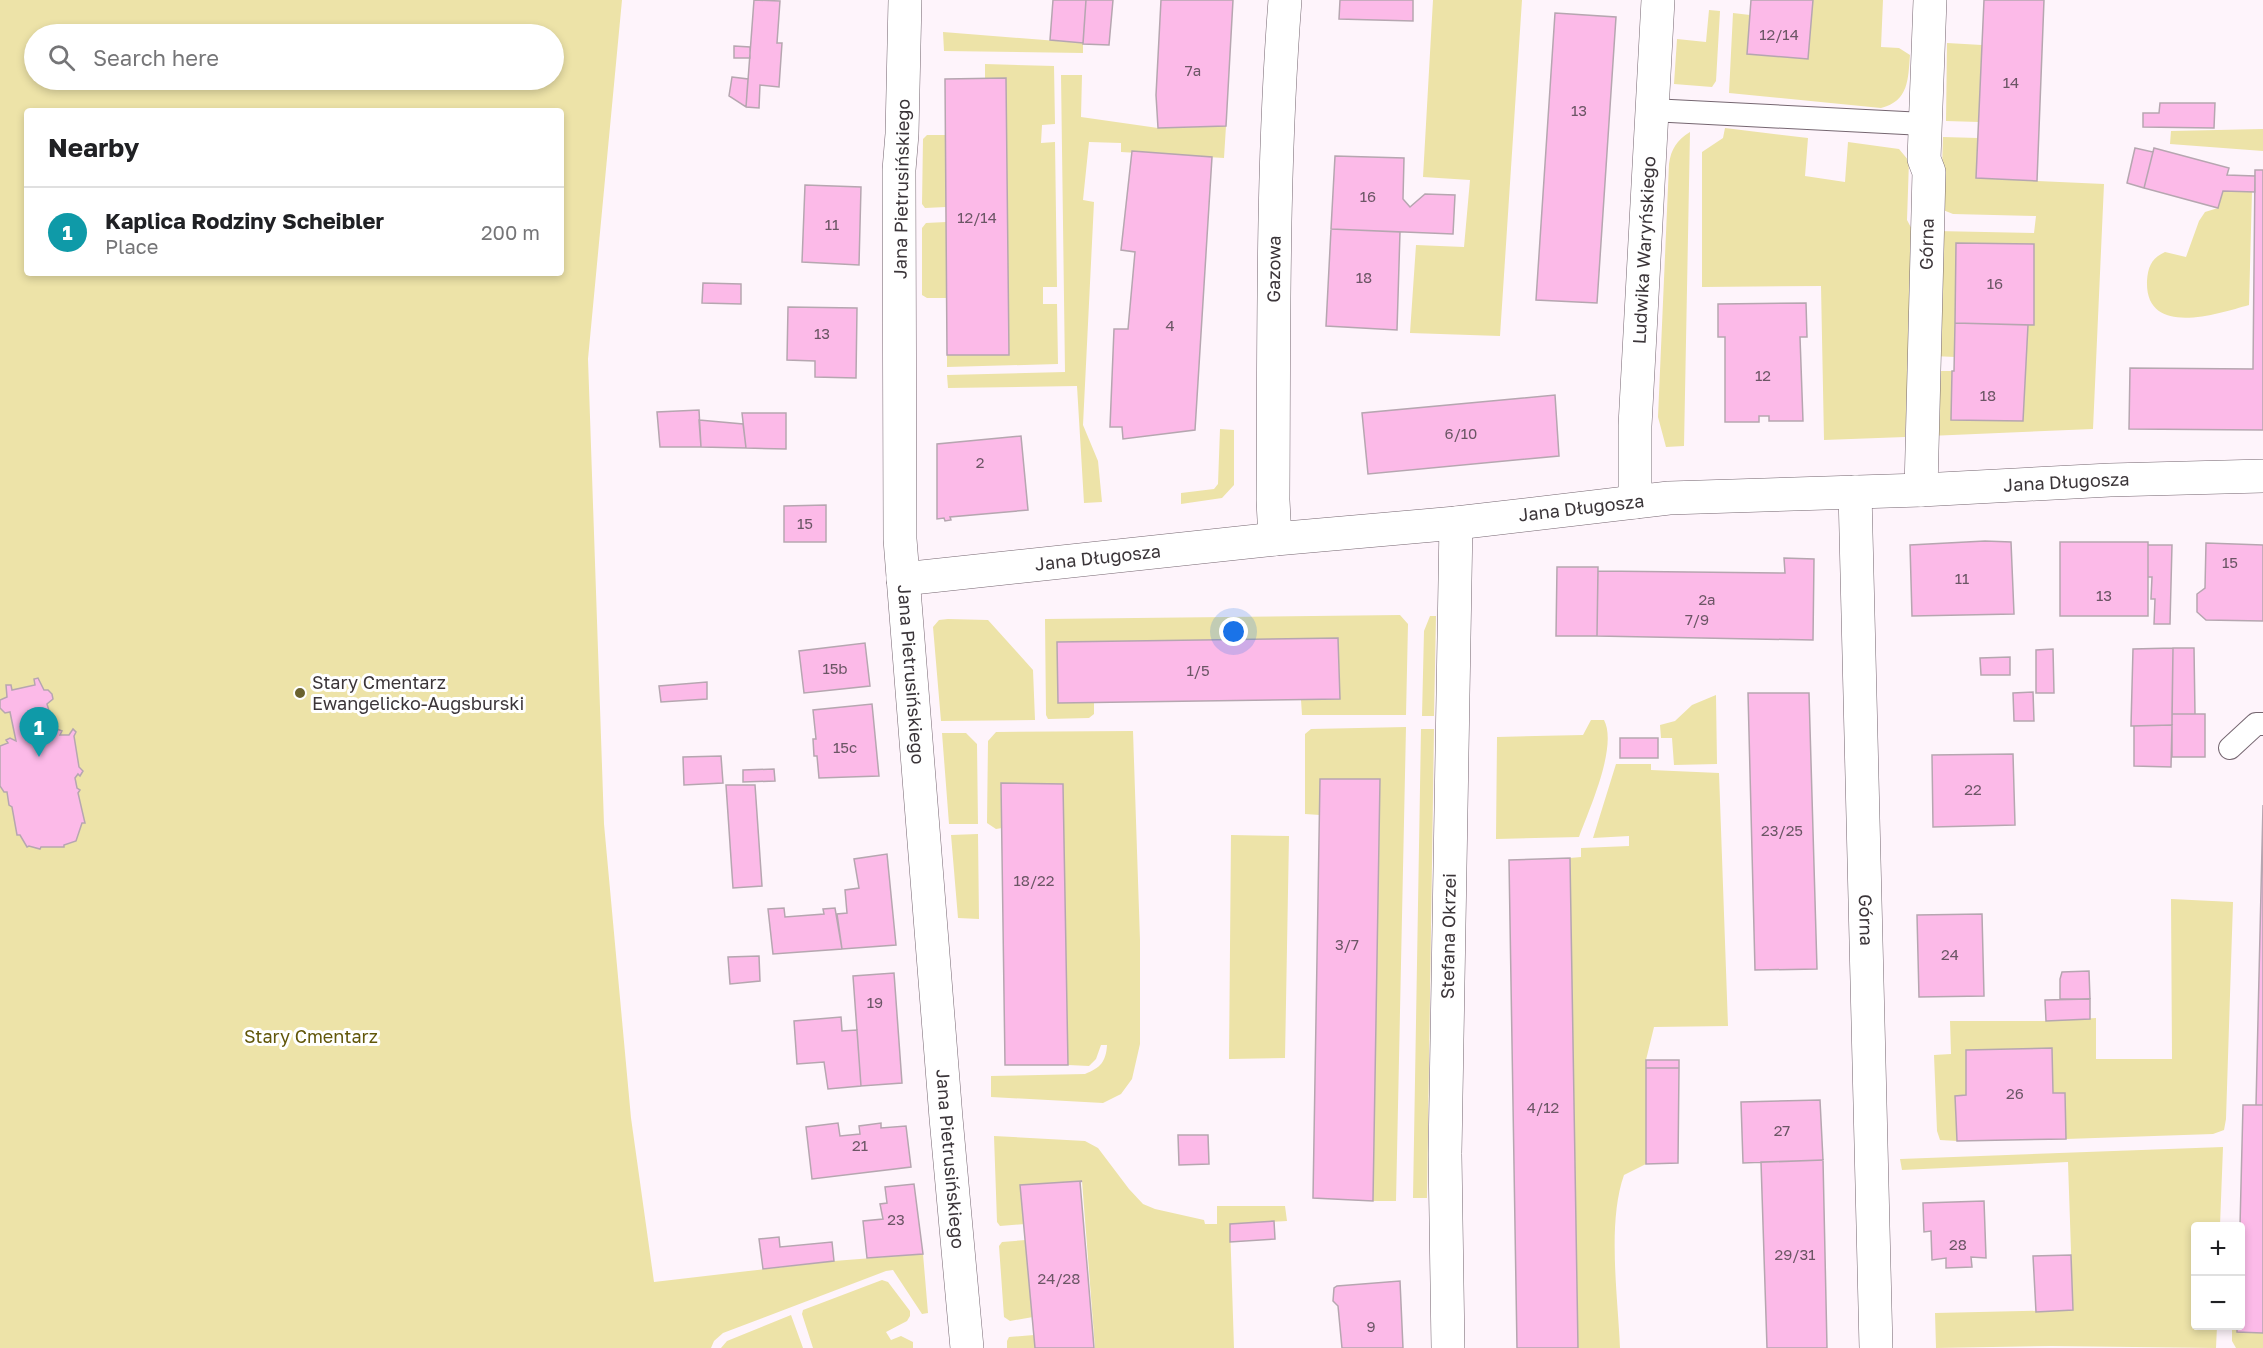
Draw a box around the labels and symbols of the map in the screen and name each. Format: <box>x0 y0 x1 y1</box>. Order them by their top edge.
house number: 12/14 <box>1759 25 1799 43</box>
house number: 7a <box>1185 61 1201 79</box>
house number: 14 <box>2003 73 2019 91</box>
street label: Jana Pietrusińskiego <box>888 99 914 279</box>
house number: 13 <box>1571 101 1587 119</box>
street label: Ludwika Waryńskiego <box>1627 156 1660 345</box>
house number: 16 <box>1360 187 1376 205</box>
house number: 12/14 <box>957 208 997 226</box>
house number: 11 <box>825 215 839 233</box>
street label: Górna <box>1915 218 1938 270</box>
street label: Gazowa <box>1262 235 1285 303</box>
house number: 18 <box>1356 268 1372 286</box>
house number: 16 <box>1987 274 2003 292</box>
house number: 4 <box>1165 316 1175 334</box>
house number: 13 <box>814 324 830 342</box>
house number: 12 <box>1755 366 1771 384</box>
house number: 18 <box>1980 386 1996 404</box>
house number: 6/10 <box>1445 424 1477 442</box>
house number: 2 <box>976 453 984 471</box>
street label: Jana Długosza <box>2003 467 2130 496</box>
street label: Jana Długosza <box>1517 489 1645 526</box>
house number: 15 <box>797 514 813 532</box>
street label: Jana Długosza <box>1034 539 1162 575</box>
house number: 15 <box>2222 553 2238 571</box>
house number: 11 <box>1955 569 1969 587</box>
street label: Jana Pietrusińskiego <box>894 584 930 765</box>
house number: 13 <box>2096 586 2112 604</box>
house number: 2a <box>1698 590 1716 608</box>
house number: 7/9 <box>1685 610 1709 628</box>
your location <box>1219 617 1248 646</box>
house number: 15b <box>822 659 848 677</box>
house number: 1/5 <box>1186 661 1210 679</box>
place label: Stary Cmentarz Ewangelicko-Augsburski <box>312 671 524 714</box>
marker: Stary Cmentarz Ewangelicko-Augsburski <box>293 686 307 700</box>
pin: 1 <box>20 708 58 757</box>
house number: 15c <box>833 738 857 756</box>
house number: 22 <box>1964 780 1982 798</box>
house number: 23/25 <box>1761 821 1803 839</box>
house number: 18/22 <box>1013 871 1055 889</box>
street label: Stefana Okrzei <box>1436 873 1460 999</box>
street label: Górna <box>1855 894 1878 946</box>
house number: 3/7 <box>1335 935 1359 953</box>
house number: 24 <box>1941 945 1959 963</box>
house number: 19 <box>867 993 883 1011</box>
park label: Stary Cmentarz <box>244 1025 378 1047</box>
street label: Jana Pietrusińskiego <box>932 1068 970 1250</box>
house number: 26 <box>2006 1084 2024 1102</box>
house number: 4/12 <box>1527 1098 1559 1116</box>
house number: 27 <box>1774 1121 1790 1139</box>
house number: 21 <box>852 1136 868 1154</box>
house number: 23 <box>887 1210 905 1228</box>
house number: 28 <box>1949 1235 1967 1253</box>
house number: 29/31 <box>1774 1245 1816 1263</box>
house number: 24/28 <box>1038 1269 1080 1287</box>
house number: 9 <box>1366 1317 1376 1335</box>

